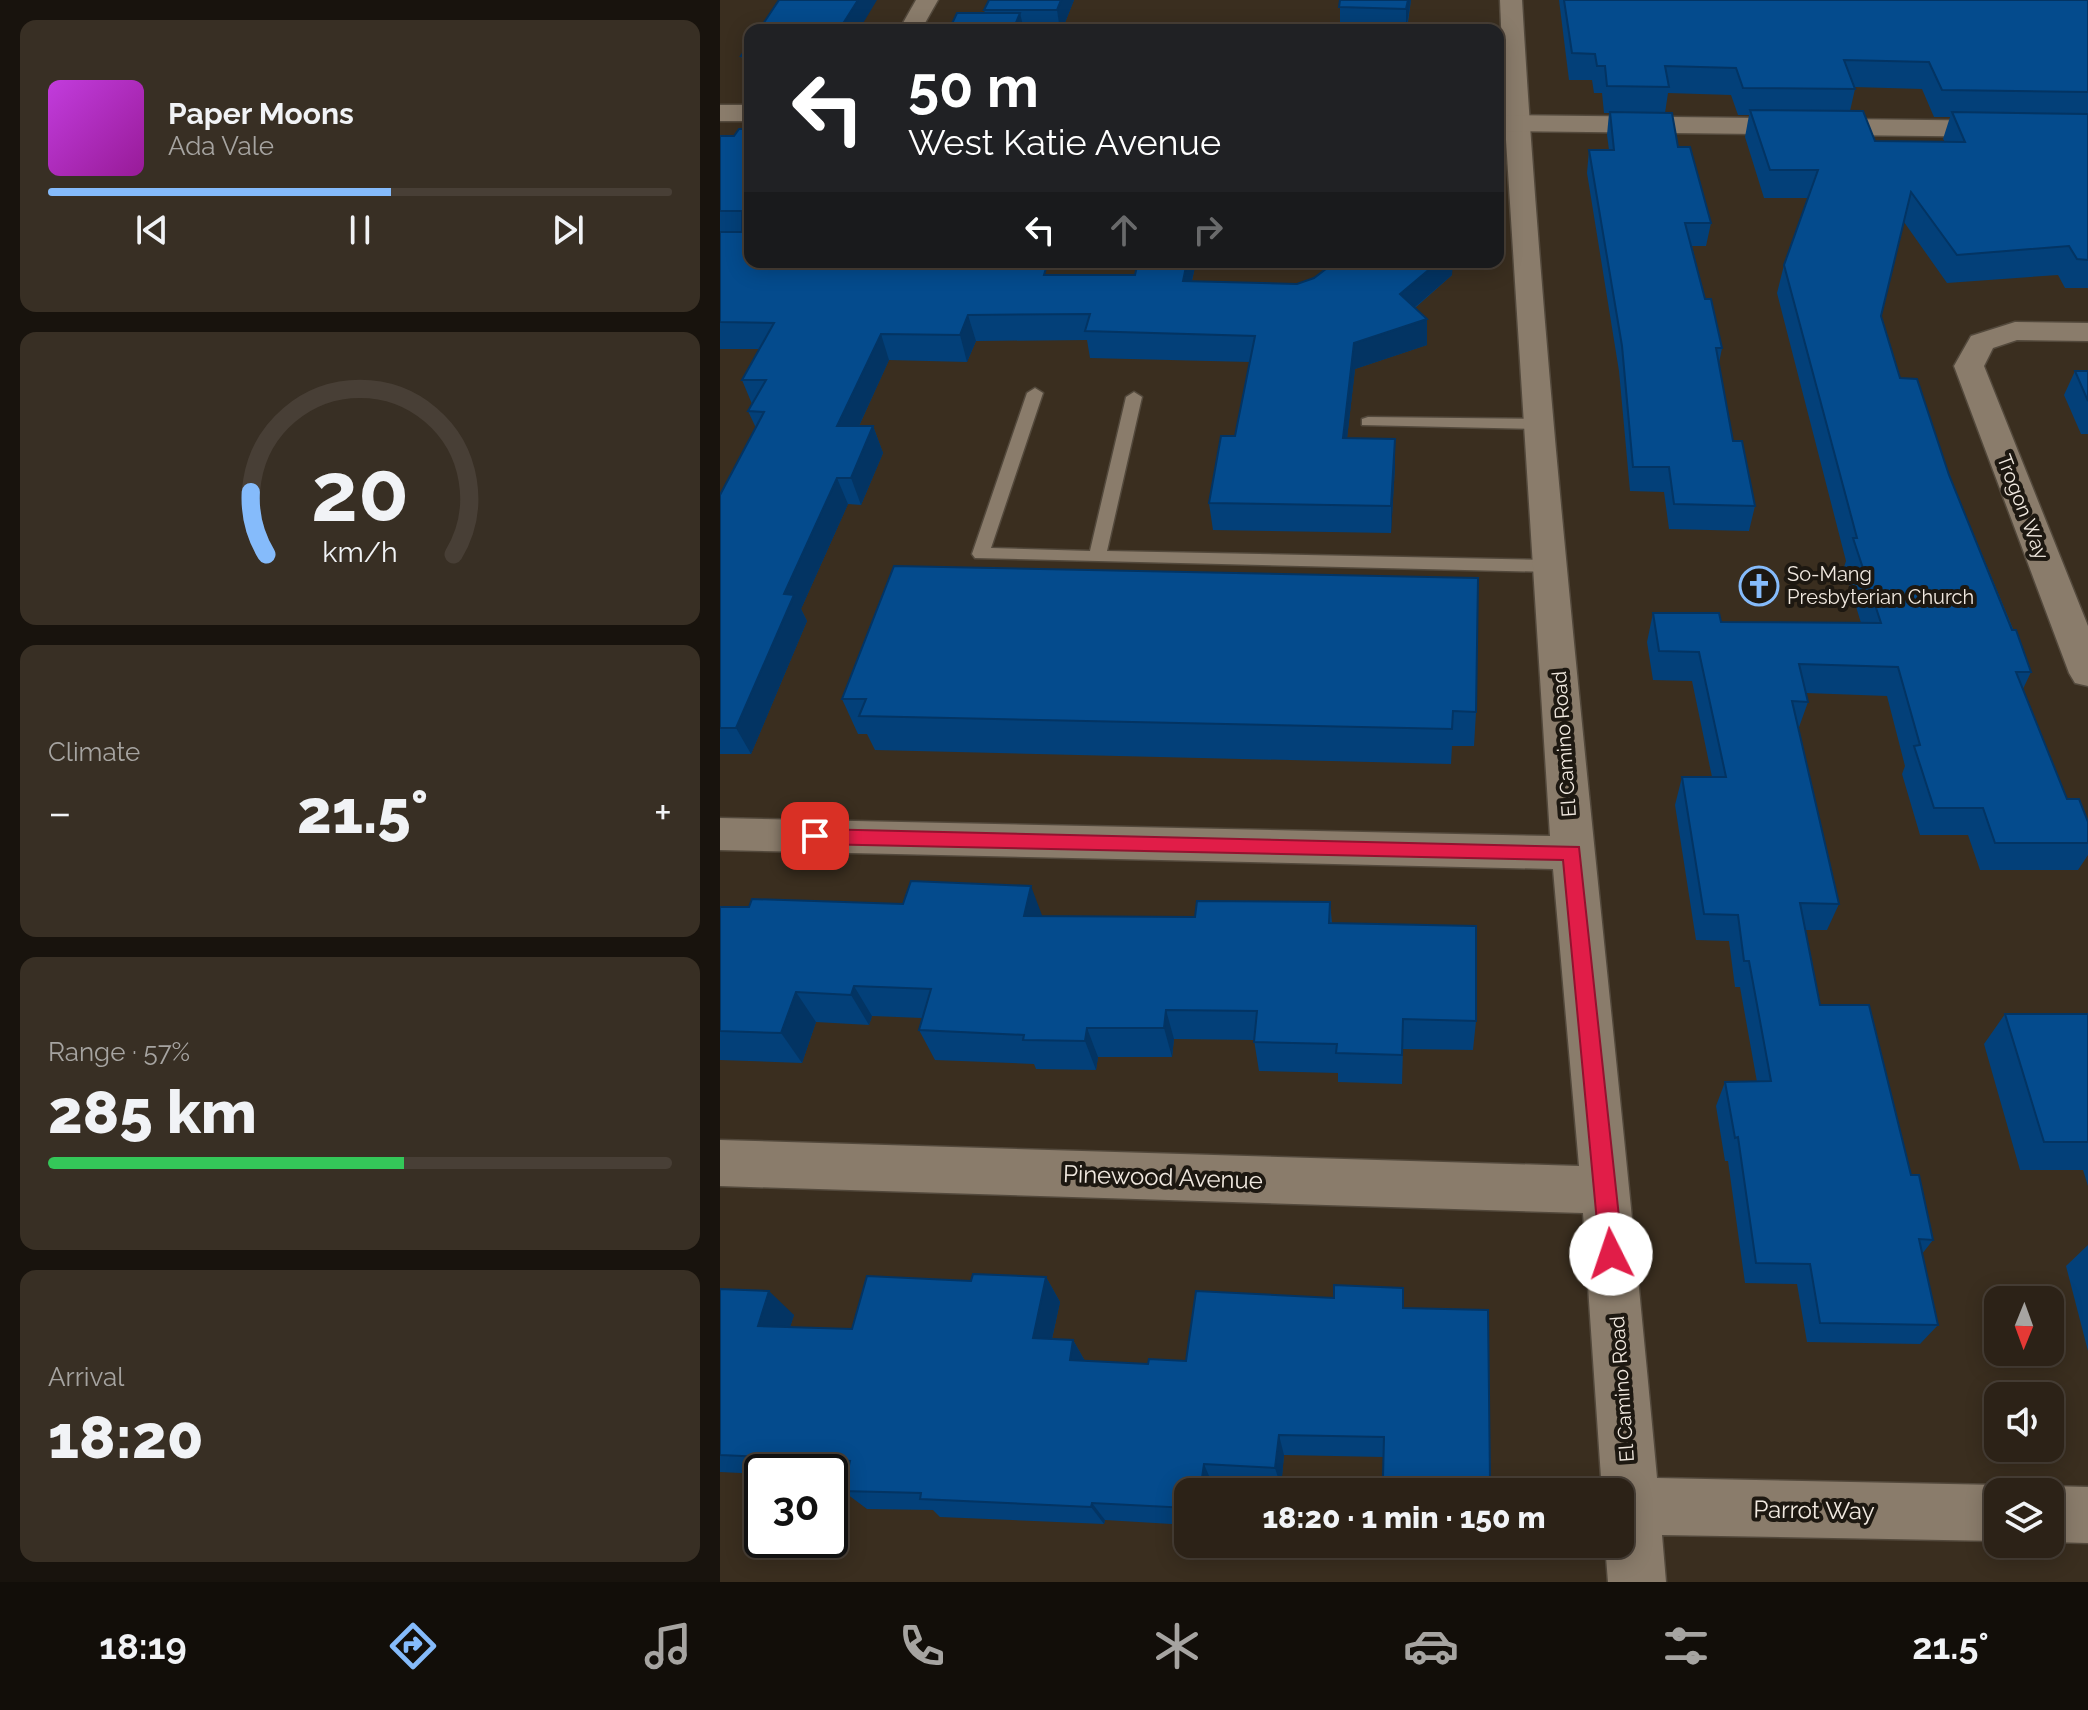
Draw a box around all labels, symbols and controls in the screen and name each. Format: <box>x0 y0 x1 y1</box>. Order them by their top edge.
text: 50 m <box>908 54 1039 120</box>
icon: left <box>776 56 880 160</box>
text: Paper Moons <box>168 96 354 131</box>
text: West Katie Avenue <box>908 121 1221 163</box>
text: Ada Vale <box>168 131 274 161</box>
icon: previous <box>130 208 174 252</box>
icon: pause <box>338 208 382 252</box>
icon: next <box>546 208 590 252</box>
icon: left <box>1018 208 1062 252</box>
icon: ahead <box>1102 208 1146 252</box>
icon: right <box>1186 208 1230 252</box>
text: 20 <box>311 442 409 539</box>
street label: Trogon Way <box>1992 451 2054 563</box>
text: km/h <box>322 535 398 569</box>
place label: So-Mang Presbyterian Church <box>1787 562 1974 609</box>
church icon: So-Mang Presbyterian Church <box>1738 565 1780 607</box>
street label: El Camino Road <box>1547 670 1581 818</box>
text: Climate <box>48 737 140 767</box>
text: 21.5° <box>297 777 428 847</box>
text: − <box>48 787 72 838</box>
text: + <box>654 787 672 838</box>
pin <box>781 802 849 870</box>
icon: arrive <box>793 814 837 858</box>
text: Range · 57% <box>48 1037 190 1067</box>
text: 285 km <box>48 1077 257 1147</box>
street label: Pinewood Avenue <box>1063 1159 1263 1195</box>
position arrow <box>1569 1212 1653 1296</box>
north arrow <box>1984 1286 2064 1366</box>
map controls <box>1984 1286 2064 1558</box>
street label: El Camino Road <box>1605 1315 1639 1463</box>
text: Arrival <box>48 1362 124 1392</box>
button: sound <box>1984 1382 2064 1462</box>
text: 18:20 <box>48 1402 204 1472</box>
speed limit sign: 30 <box>744 1454 848 1558</box>
button: layers <box>1984 1478 2064 1558</box>
street label: Parrot Way <box>1753 1494 1875 1526</box>
text: 18:20 · 1 min · 150 m <box>1263 1500 1545 1535</box>
icon: directions <box>385 1618 441 1674</box>
icon: music <box>640 1618 696 1674</box>
icon: phone <box>894 1618 950 1674</box>
icon: climate <box>1149 1618 1205 1674</box>
icon: car <box>1403 1618 1459 1674</box>
icon: filters <box>1658 1618 1714 1674</box>
text: 18:19 <box>99 1625 187 1667</box>
text: 21.5° <box>1912 1625 1989 1667</box>

